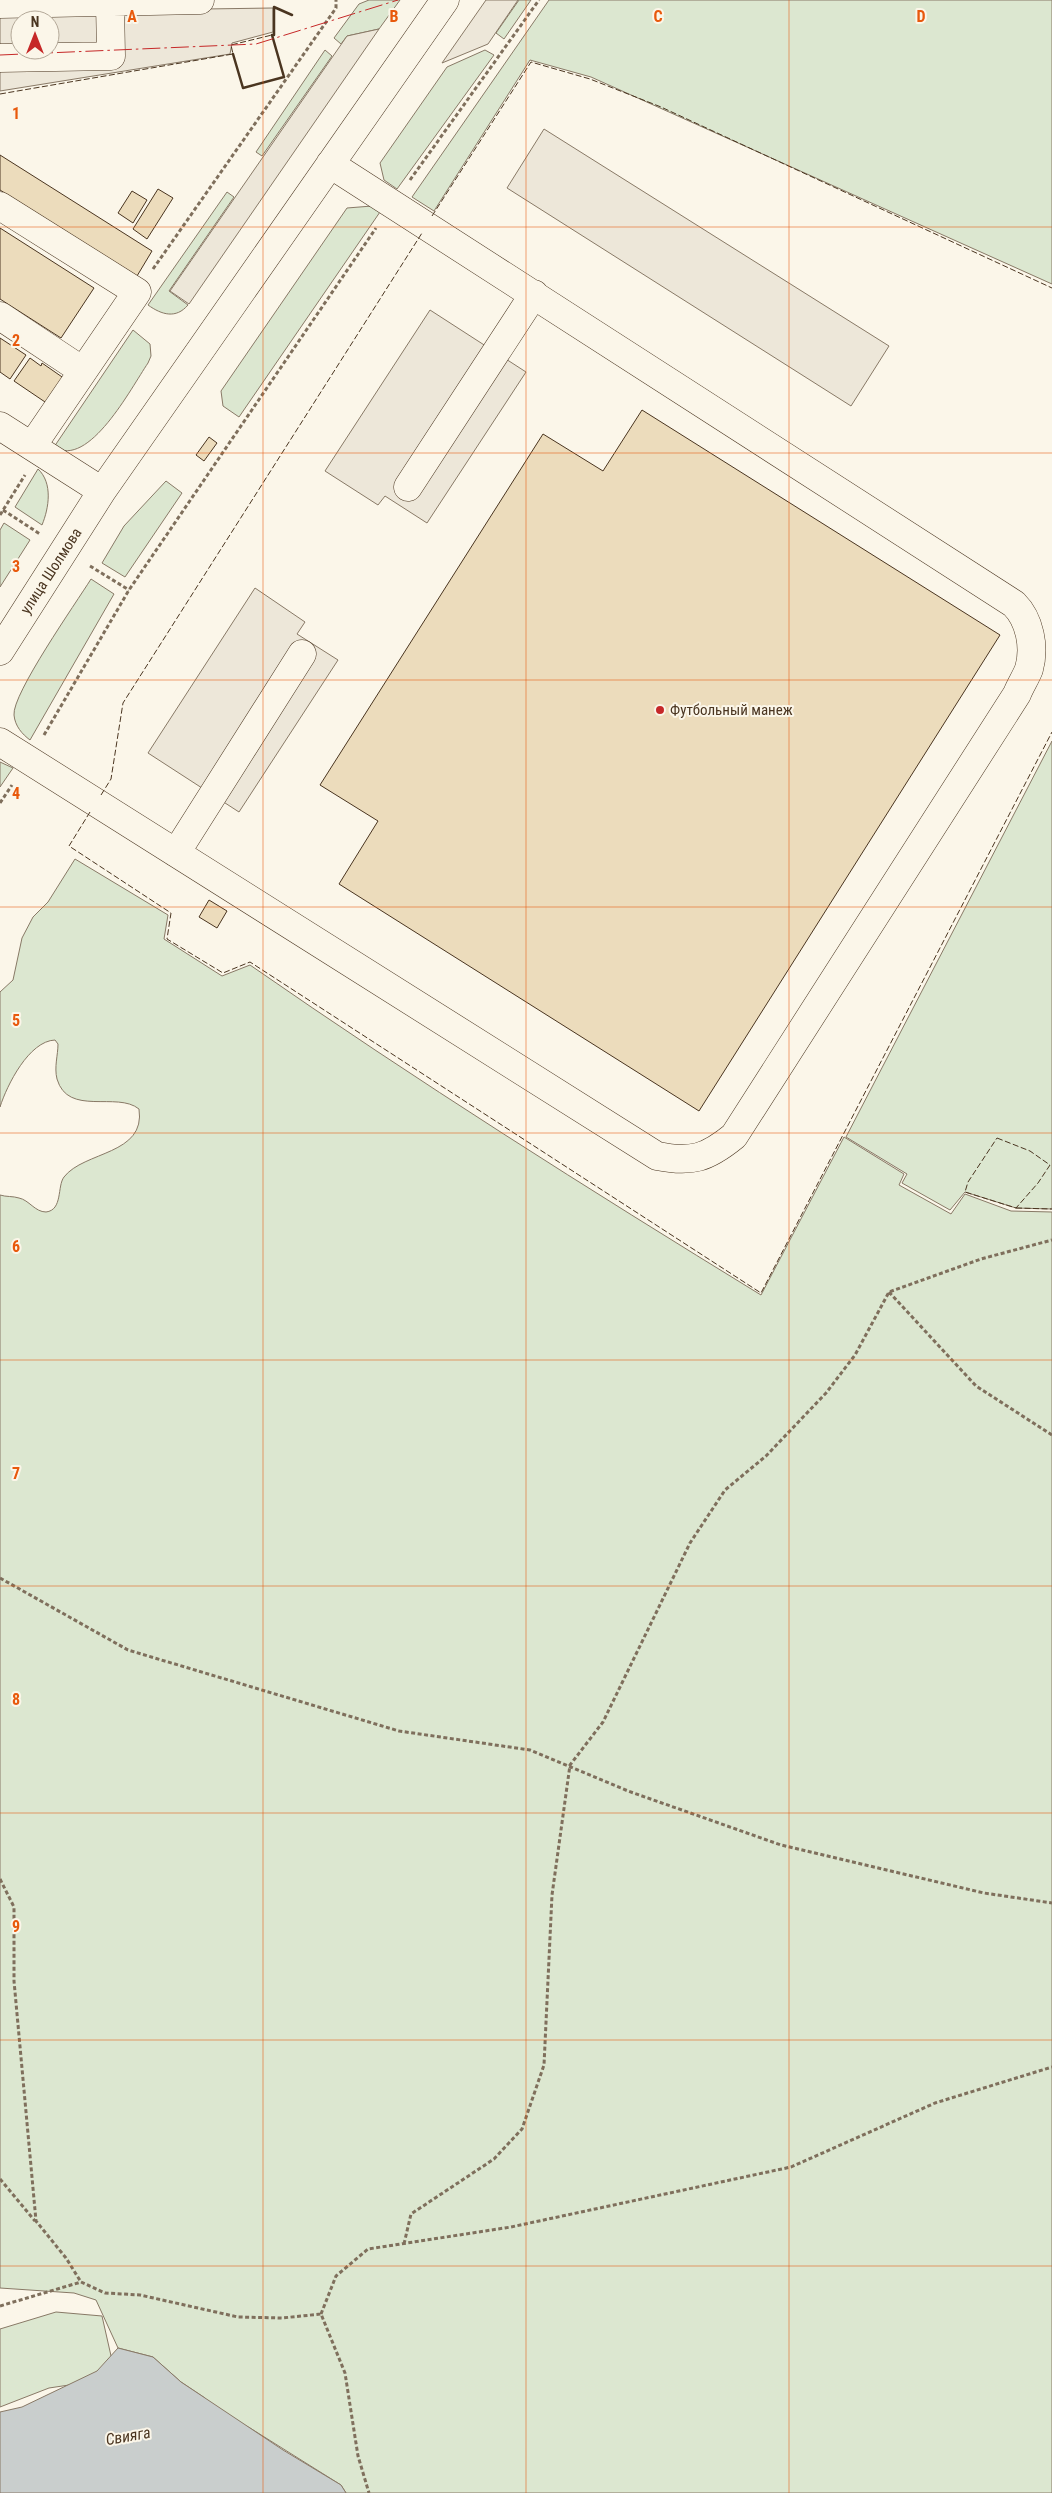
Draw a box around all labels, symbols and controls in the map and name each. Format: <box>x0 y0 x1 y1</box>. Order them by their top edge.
text: A <box>127 7 137 26</box>
text: B <box>390 7 399 26</box>
text: C <box>653 7 663 26</box>
text: D <box>916 7 926 26</box>
north arrow <box>10 10 60 60</box>
text: N <box>31 14 39 30</box>
text: 1 <box>12 104 20 123</box>
text: 2 <box>12 331 20 350</box>
street label: улица Шолмова <box>16 525 86 617</box>
text: 3 <box>12 557 20 576</box>
place label: Футбольный манеж <box>670 701 793 719</box>
marker: Футбольный манеж <box>654 704 666 716</box>
text: 4 <box>12 784 20 803</box>
text: 5 <box>12 1011 20 1030</box>
text: 6 <box>12 1237 20 1256</box>
text: 7 <box>12 1464 20 1483</box>
text: 8 <box>12 1690 20 1709</box>
text: 9 <box>12 1917 20 1936</box>
water label: Свияга <box>104 2423 152 2449</box>

